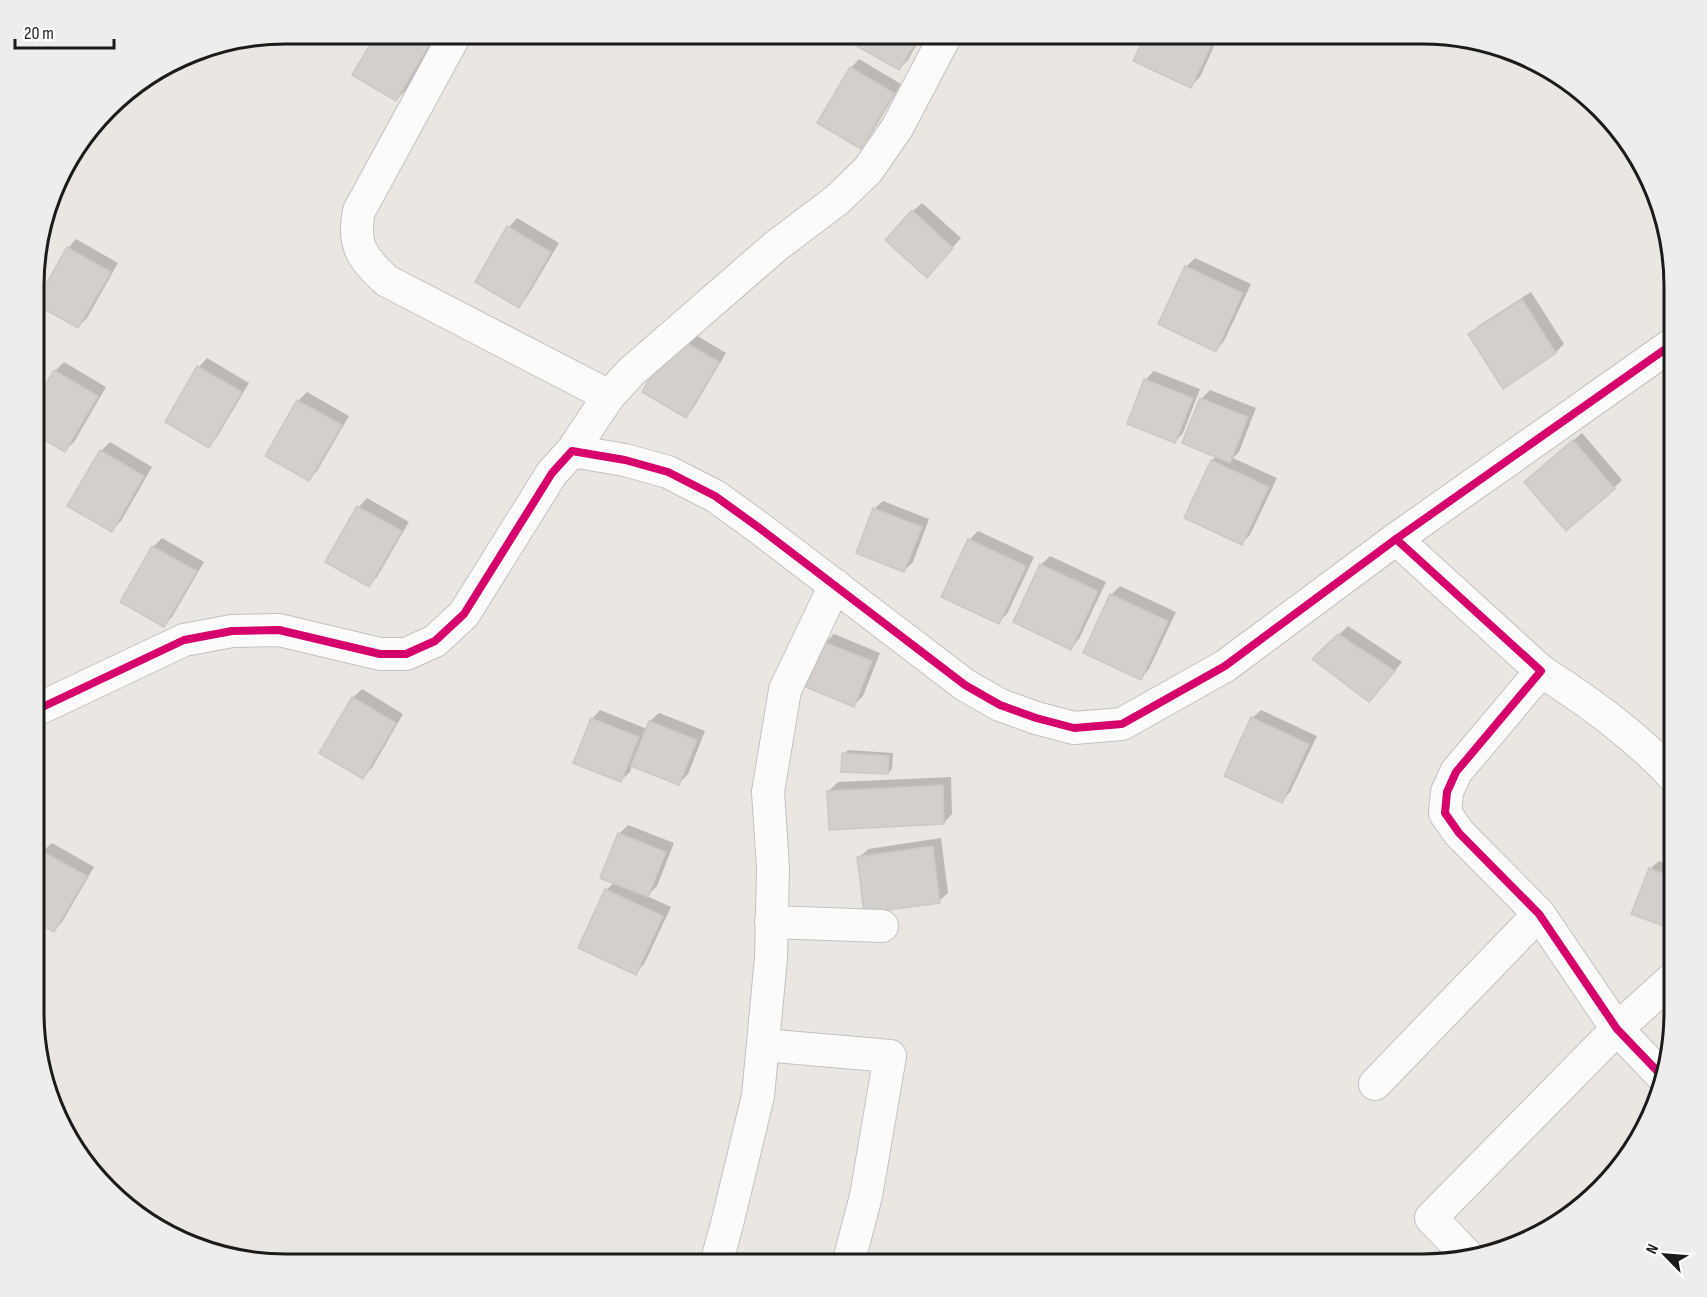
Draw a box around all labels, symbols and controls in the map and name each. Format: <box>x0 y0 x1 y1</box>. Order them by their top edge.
scale bar <box>15 12 114 50</box>
text: 20 m <box>24 23 54 44</box>
north arrow <box>1635 1225 1695 1285</box>
text: N <box>1642 1241 1663 1257</box>

